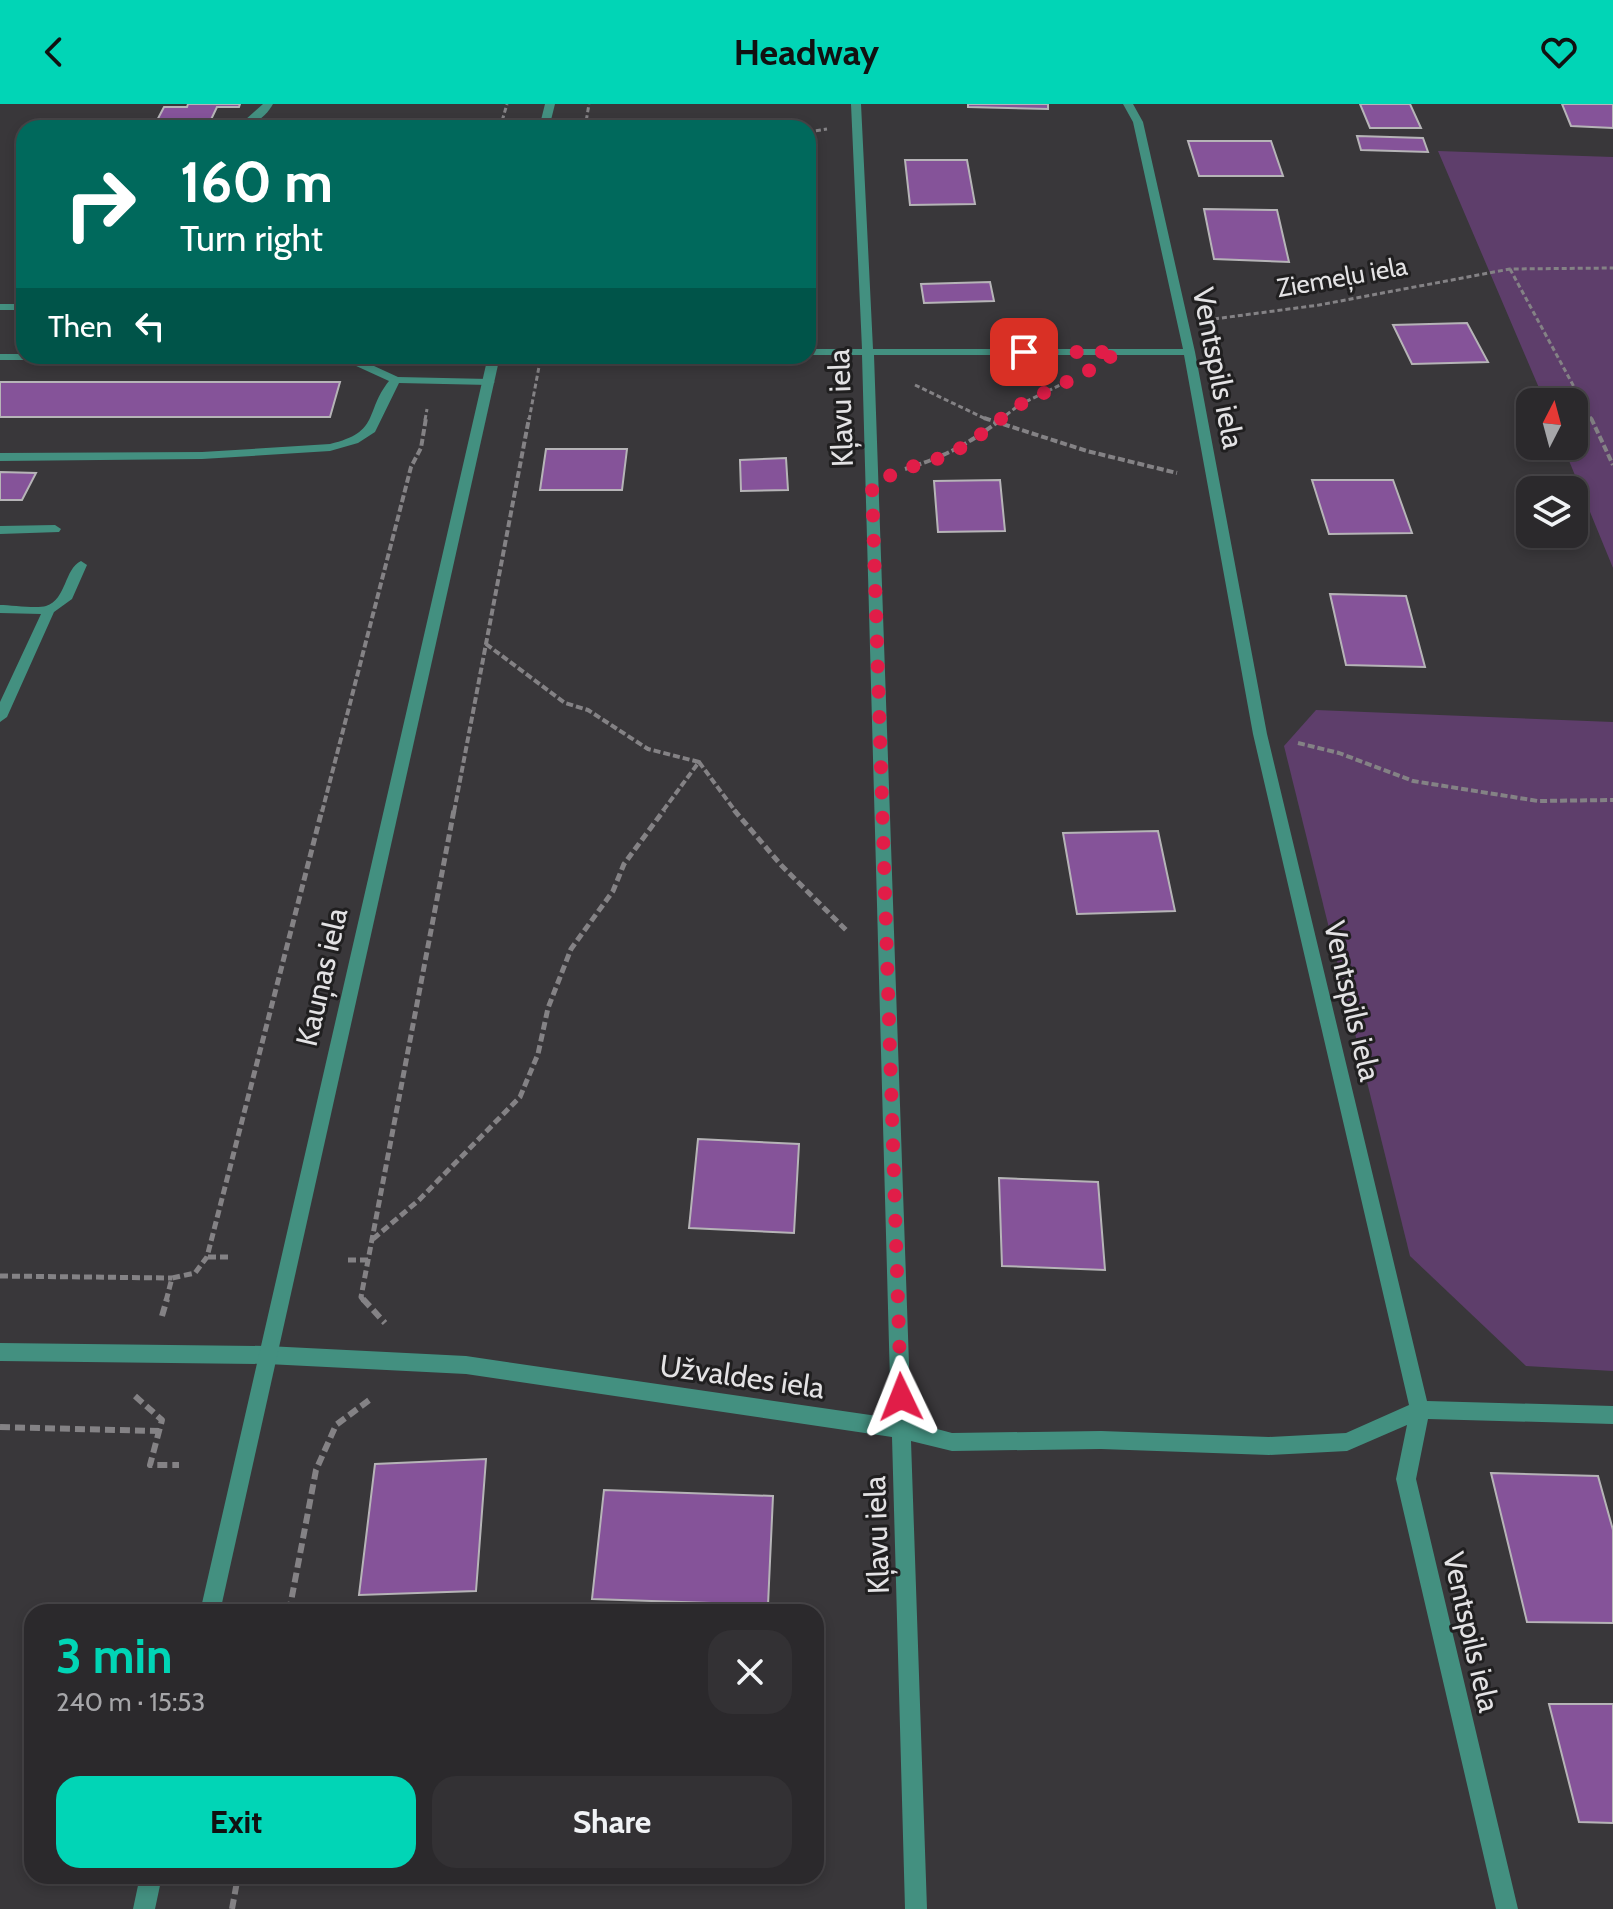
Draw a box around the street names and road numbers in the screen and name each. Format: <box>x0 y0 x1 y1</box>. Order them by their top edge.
street label: Ziemeļu iela <box>1274 250 1411 305</box>
street label: Ventspils iela <box>1185 284 1252 452</box>
street label: Kļavu iela <box>820 348 862 468</box>
street label: Kauņas iela <box>288 904 356 1050</box>
street label: Ventspils iela <box>1316 917 1389 1085</box>
street label: Užvaldes iela <box>657 1347 827 1406</box>
street label: Kļavu iela <box>856 1475 898 1595</box>
street label: Ventspils iela <box>1435 1548 1508 1716</box>

